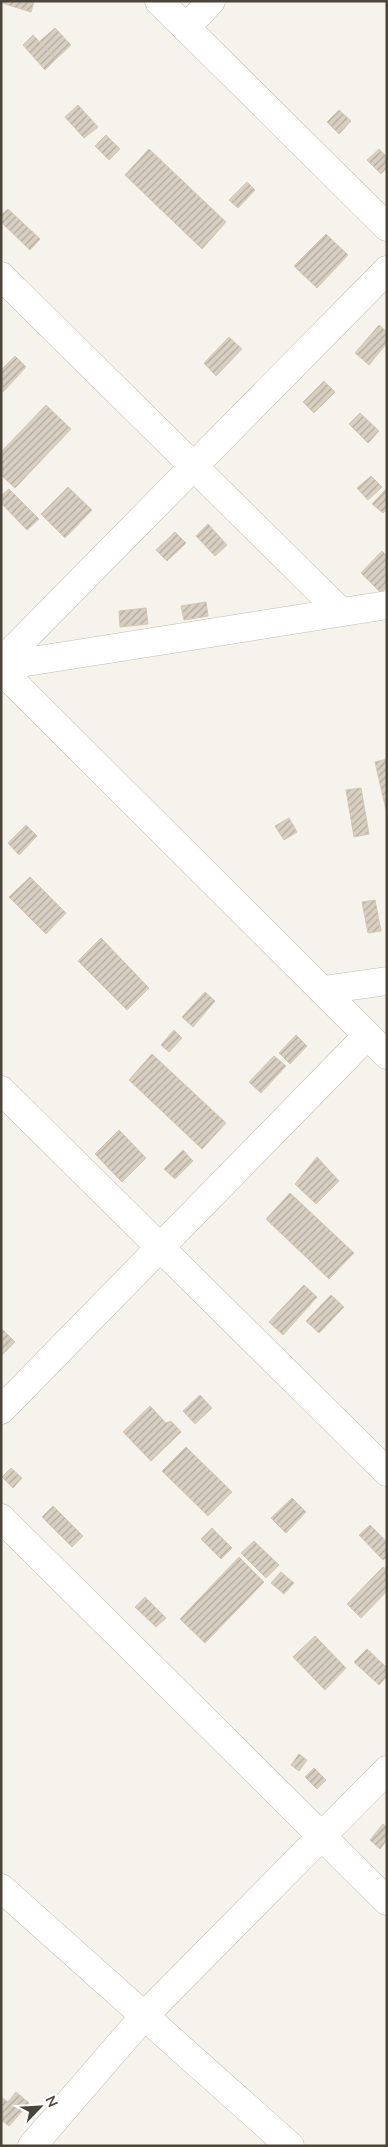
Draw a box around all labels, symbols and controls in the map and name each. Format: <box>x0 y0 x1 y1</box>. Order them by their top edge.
north arrow <box>15 2082 65 2132</box>
text: N <box>41 2093 62 2110</box>

